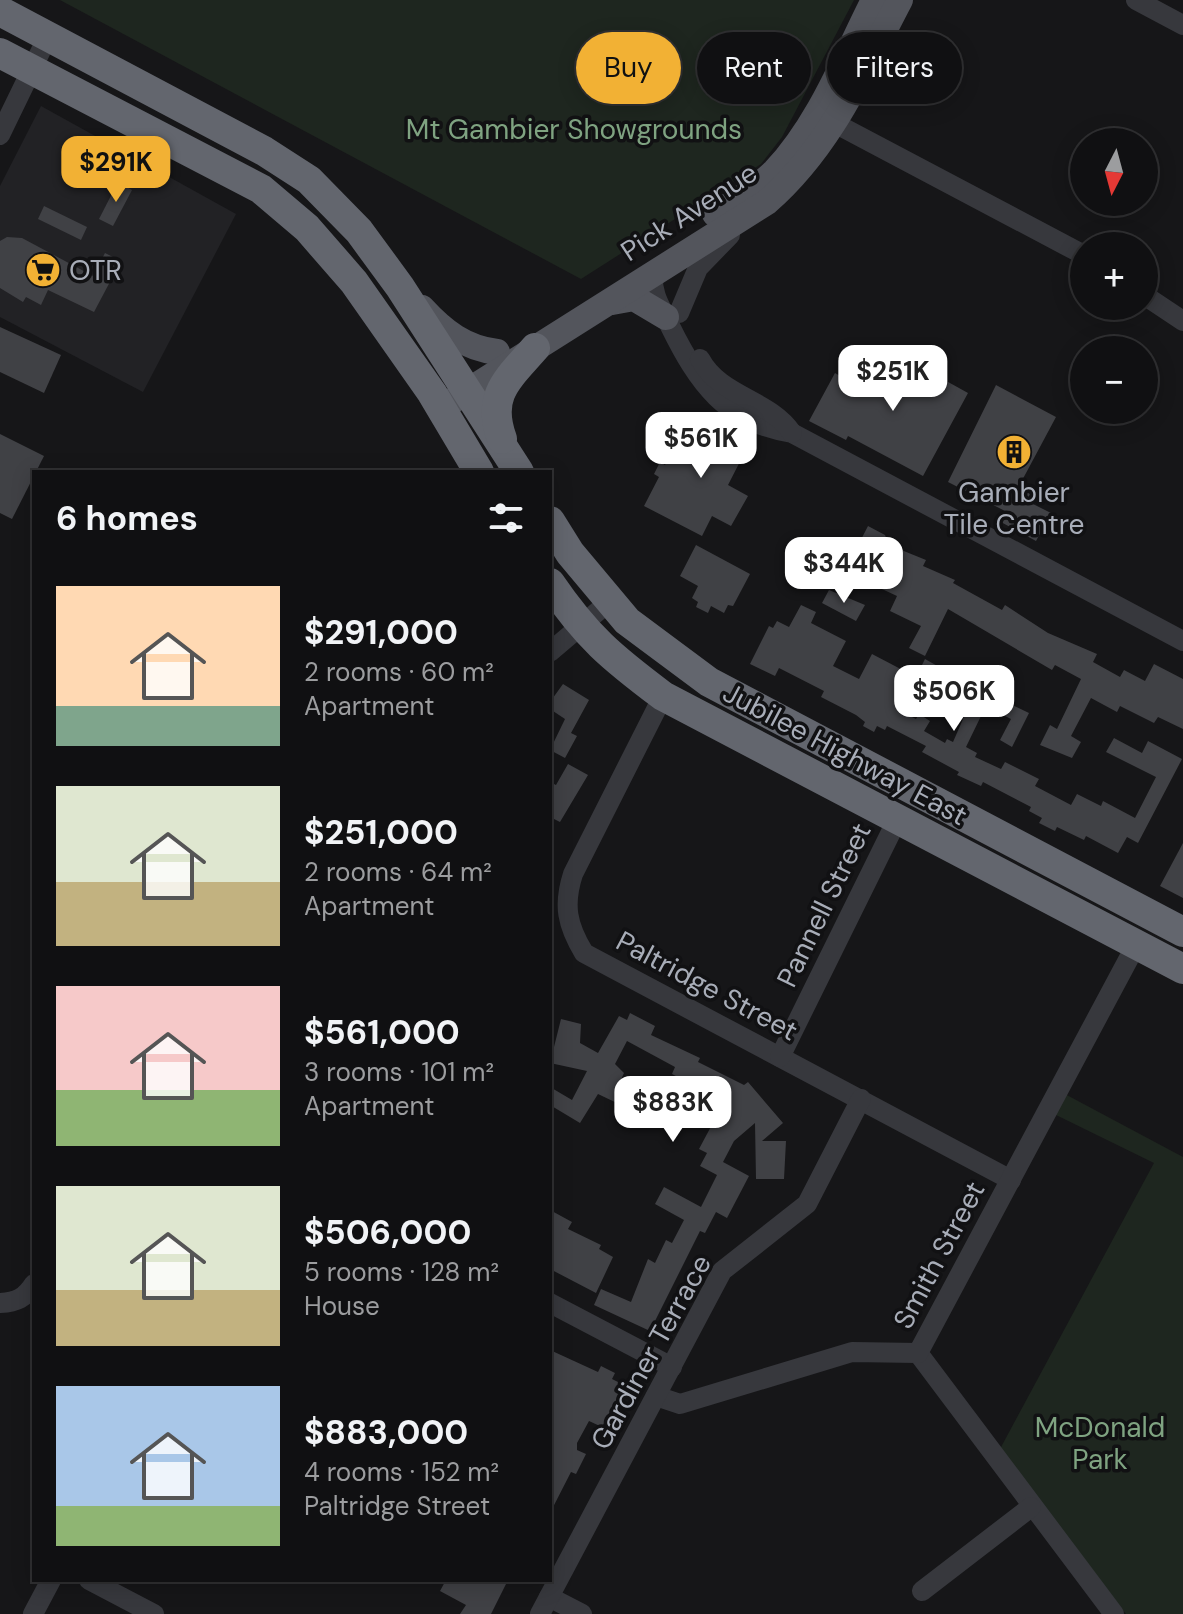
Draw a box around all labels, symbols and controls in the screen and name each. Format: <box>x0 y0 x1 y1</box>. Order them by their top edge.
chip: Buy <box>576 32 681 104</box>
chip: Rent <box>697 32 811 104</box>
chip: Filters <box>827 32 962 104</box>
park label: Mt Gambier Showgrounds <box>406 111 742 148</box>
north arrow <box>1070 128 1158 216</box>
map controls <box>1070 128 1158 424</box>
pin: $291K <box>60 136 172 204</box>
text: $291K <box>79 145 153 179</box>
street label: Pick Avenue <box>614 154 764 270</box>
button: + <box>1070 232 1158 320</box>
supermarket icon: OTR <box>24 251 62 289</box>
place label: OTR <box>69 252 122 289</box>
button: − <box>1070 336 1158 424</box>
pin: $251K <box>837 345 949 413</box>
text: $251K <box>856 354 930 388</box>
pin: $561K <box>645 412 757 480</box>
text: $561K <box>664 421 738 455</box>
building icon: Gambier Tile Centre <box>995 433 1033 471</box>
place label: Gambier Tile Centre <box>944 474 1084 543</box>
text: 6 homes <box>56 496 198 541</box>
icon: filters <box>484 496 528 540</box>
pin: $344K <box>788 537 900 605</box>
text: $344K <box>803 546 885 580</box>
text: $291,000 <box>304 610 458 655</box>
icon: home <box>120 618 216 714</box>
text: 2 rooms · 60 m² <box>304 655 494 689</box>
pin: $506K <box>898 665 1010 733</box>
street label: Jubilee Highway East <box>716 674 974 834</box>
text: $506K <box>912 674 996 708</box>
text: Apartment <box>304 689 435 723</box>
text: $251,000 <box>304 810 458 855</box>
street label: Pannell Street <box>768 817 880 993</box>
icon: home <box>120 818 216 914</box>
text: 2 rooms · 64 m² <box>304 855 492 889</box>
text: Apartment <box>304 889 435 923</box>
street label: Paltridge Street <box>610 923 804 1049</box>
text: $561,000 <box>304 1010 460 1055</box>
icon: home <box>120 1018 216 1114</box>
text: 3 rooms · 101 m² <box>304 1055 494 1089</box>
pin: $883K <box>617 1076 729 1144</box>
text: $883K <box>632 1085 714 1119</box>
text: Apartment <box>304 1089 435 1123</box>
street label: Smith Street <box>885 1175 993 1335</box>
text: $506,000 <box>304 1210 471 1255</box>
icon: home <box>120 1218 216 1314</box>
street label: Gardiner Terrace <box>582 1248 720 1456</box>
text: 5 rooms · 128 m² <box>304 1255 499 1289</box>
text: House <box>304 1289 380 1323</box>
park label: McDonald Park <box>1035 1409 1165 1478</box>
text: $883,000 <box>304 1410 468 1455</box>
icon: home <box>120 1418 216 1514</box>
text: 4 rooms · 152 m² <box>304 1455 499 1489</box>
text: Paltridge Street <box>304 1489 490 1523</box>

